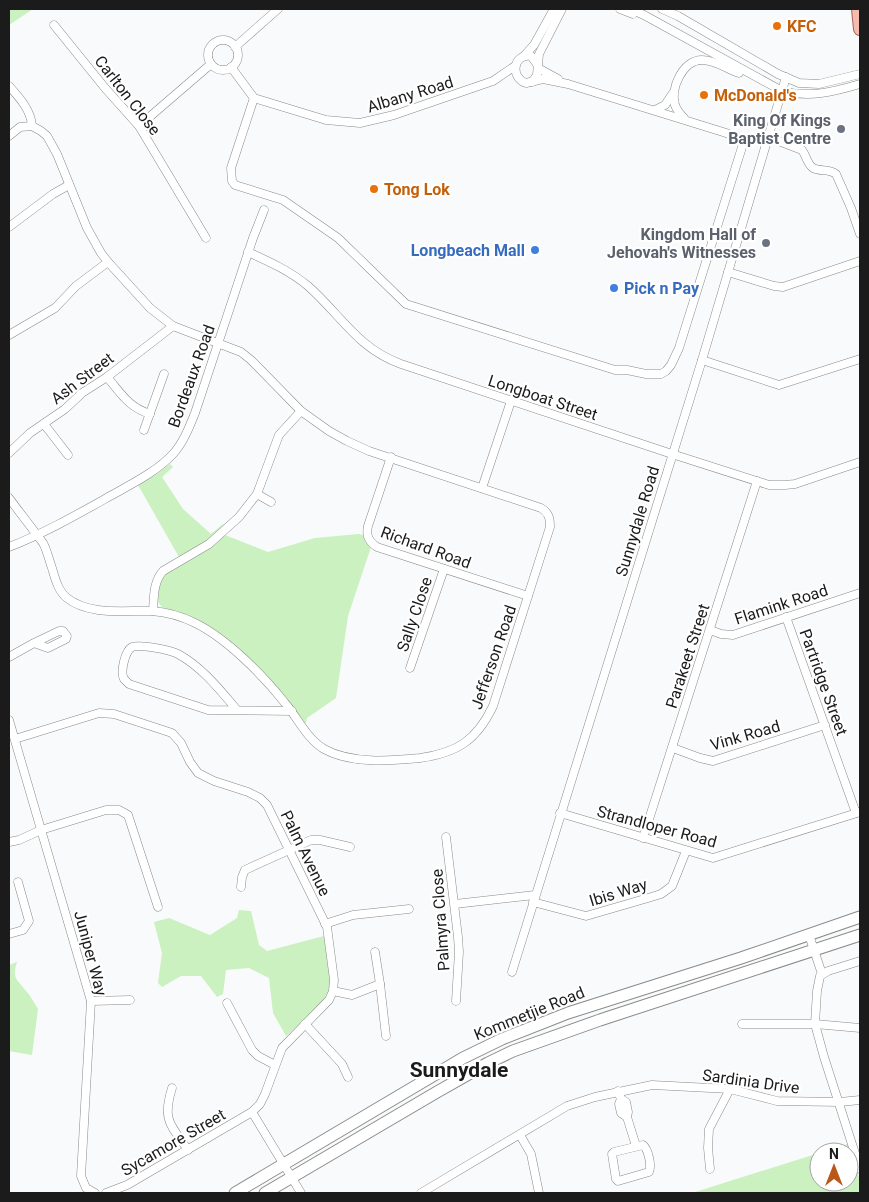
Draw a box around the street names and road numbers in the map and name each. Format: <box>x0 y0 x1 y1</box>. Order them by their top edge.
street label: Carlton Close <box>91 52 165 139</box>
street label: Albany Road <box>365 72 456 117</box>
street label: Bordeaux Road <box>164 322 219 430</box>
street label: Ash Street <box>47 349 117 408</box>
street label: Longboat Street <box>486 371 600 424</box>
street label: Sunnydale Road <box>612 464 663 579</box>
street label: Richard Road <box>378 522 474 573</box>
street label: Sally Close <box>393 574 436 654</box>
street label: Flamink Road <box>732 580 830 628</box>
street label: Parakeet Street <box>662 601 713 711</box>
street label: Jefferson Road <box>467 603 520 712</box>
street label: Partridge Street <box>795 626 852 738</box>
street label: Vink Road <box>708 716 782 754</box>
street label: Strandloper Road <box>595 801 719 852</box>
street label: Palm Avenue <box>277 807 334 899</box>
street label: Palmyra Close <box>427 868 454 972</box>
street label: Ibis Way <box>587 875 650 910</box>
street label: Juniper Way <box>70 908 111 998</box>
street label: Kommetjie Road <box>471 983 587 1044</box>
street label: Sardinia Drive <box>701 1065 801 1098</box>
street label: Sycamore Street <box>118 1105 229 1180</box>

